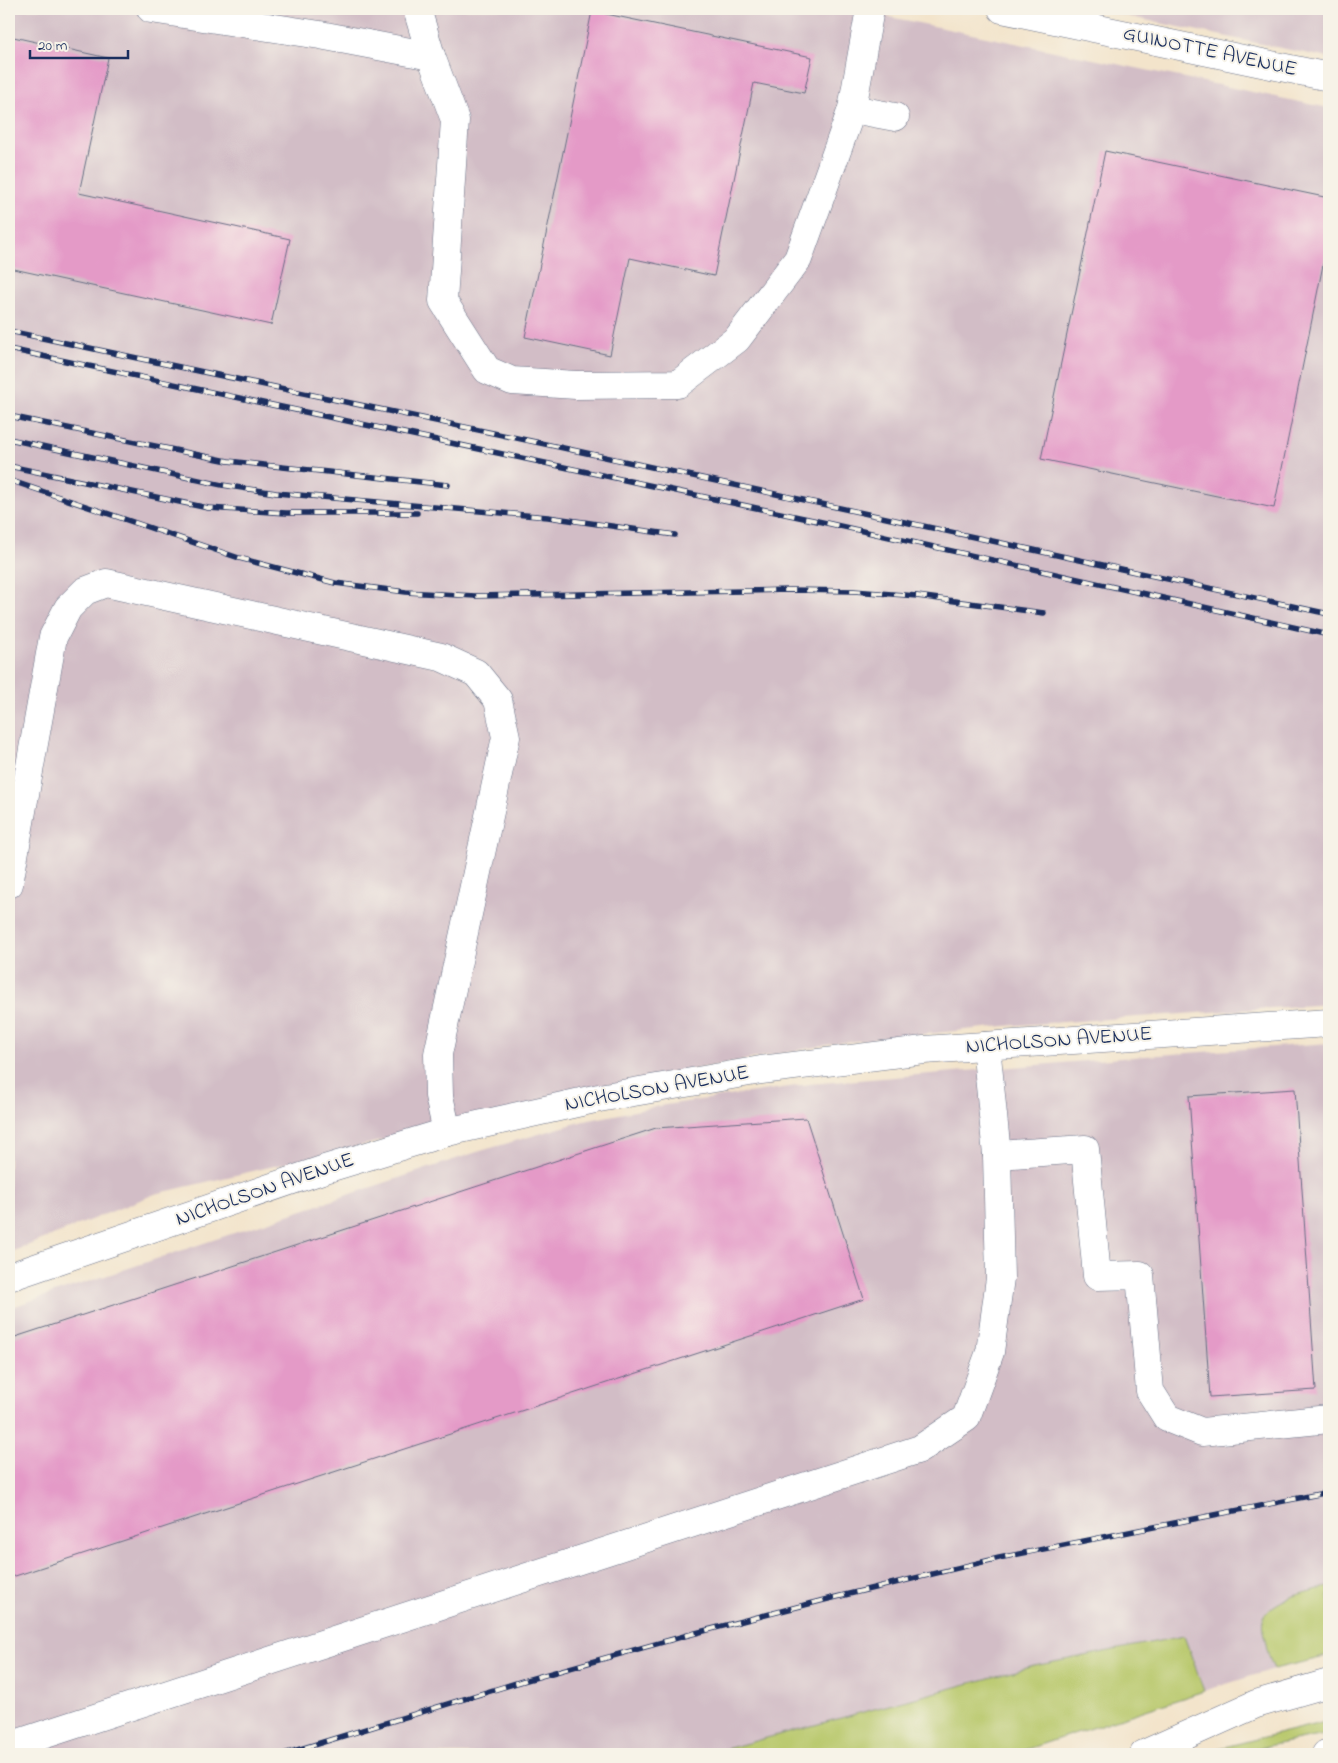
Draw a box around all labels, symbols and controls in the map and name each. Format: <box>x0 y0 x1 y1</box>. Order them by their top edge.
street label: GUINOTTE AVENUE <box>1120 19 1300 85</box>
scale bar <box>30 28 128 60</box>
text: 20 m <box>38 35 68 57</box>
street label: NICHOLSON AVENUE <box>965 1020 1153 1062</box>
street label: NICHOLSON AVENUE <box>562 1058 752 1120</box>
street label: NICHOLSON AVENUE <box>172 1145 358 1235</box>

